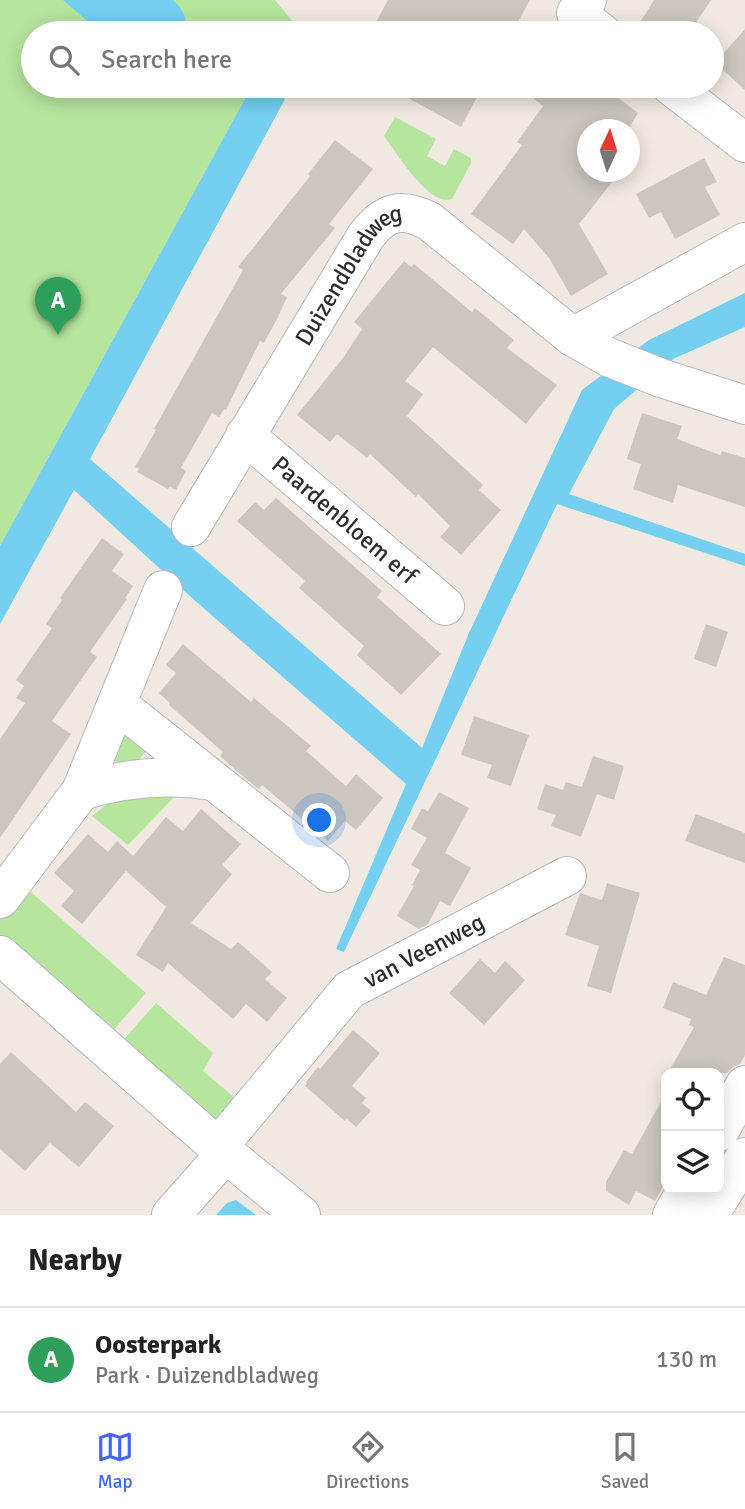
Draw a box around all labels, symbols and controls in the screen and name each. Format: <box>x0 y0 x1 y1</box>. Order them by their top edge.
search box <box>21 21 724 98</box>
icon: search <box>45 41 83 79</box>
text: Search here <box>101 44 232 76</box>
north arrow <box>577 119 640 182</box>
street label: Duizendbladweg <box>289 198 405 351</box>
pin: A <box>35 277 81 335</box>
street label: Paardenbloem erf <box>266 450 424 591</box>
your location <box>302 803 336 837</box>
street label: van Veenweg <box>358 907 490 995</box>
map controls <box>661 1068 724 1194</box>
button: locate <box>661 1068 724 1131</box>
button: layers <box>661 1131 724 1194</box>
text: Nearby <box>28 1242 122 1279</box>
text: Oosterpark <box>95 1329 221 1361</box>
text: A <box>44 1345 58 1374</box>
text: 130 m <box>656 1345 717 1374</box>
text: Park · Duizendbladweg <box>95 1361 319 1390</box>
tab: Map <box>96 1428 134 1494</box>
tab: Directions <box>326 1428 409 1494</box>
tab: Saved <box>601 1428 649 1494</box>

